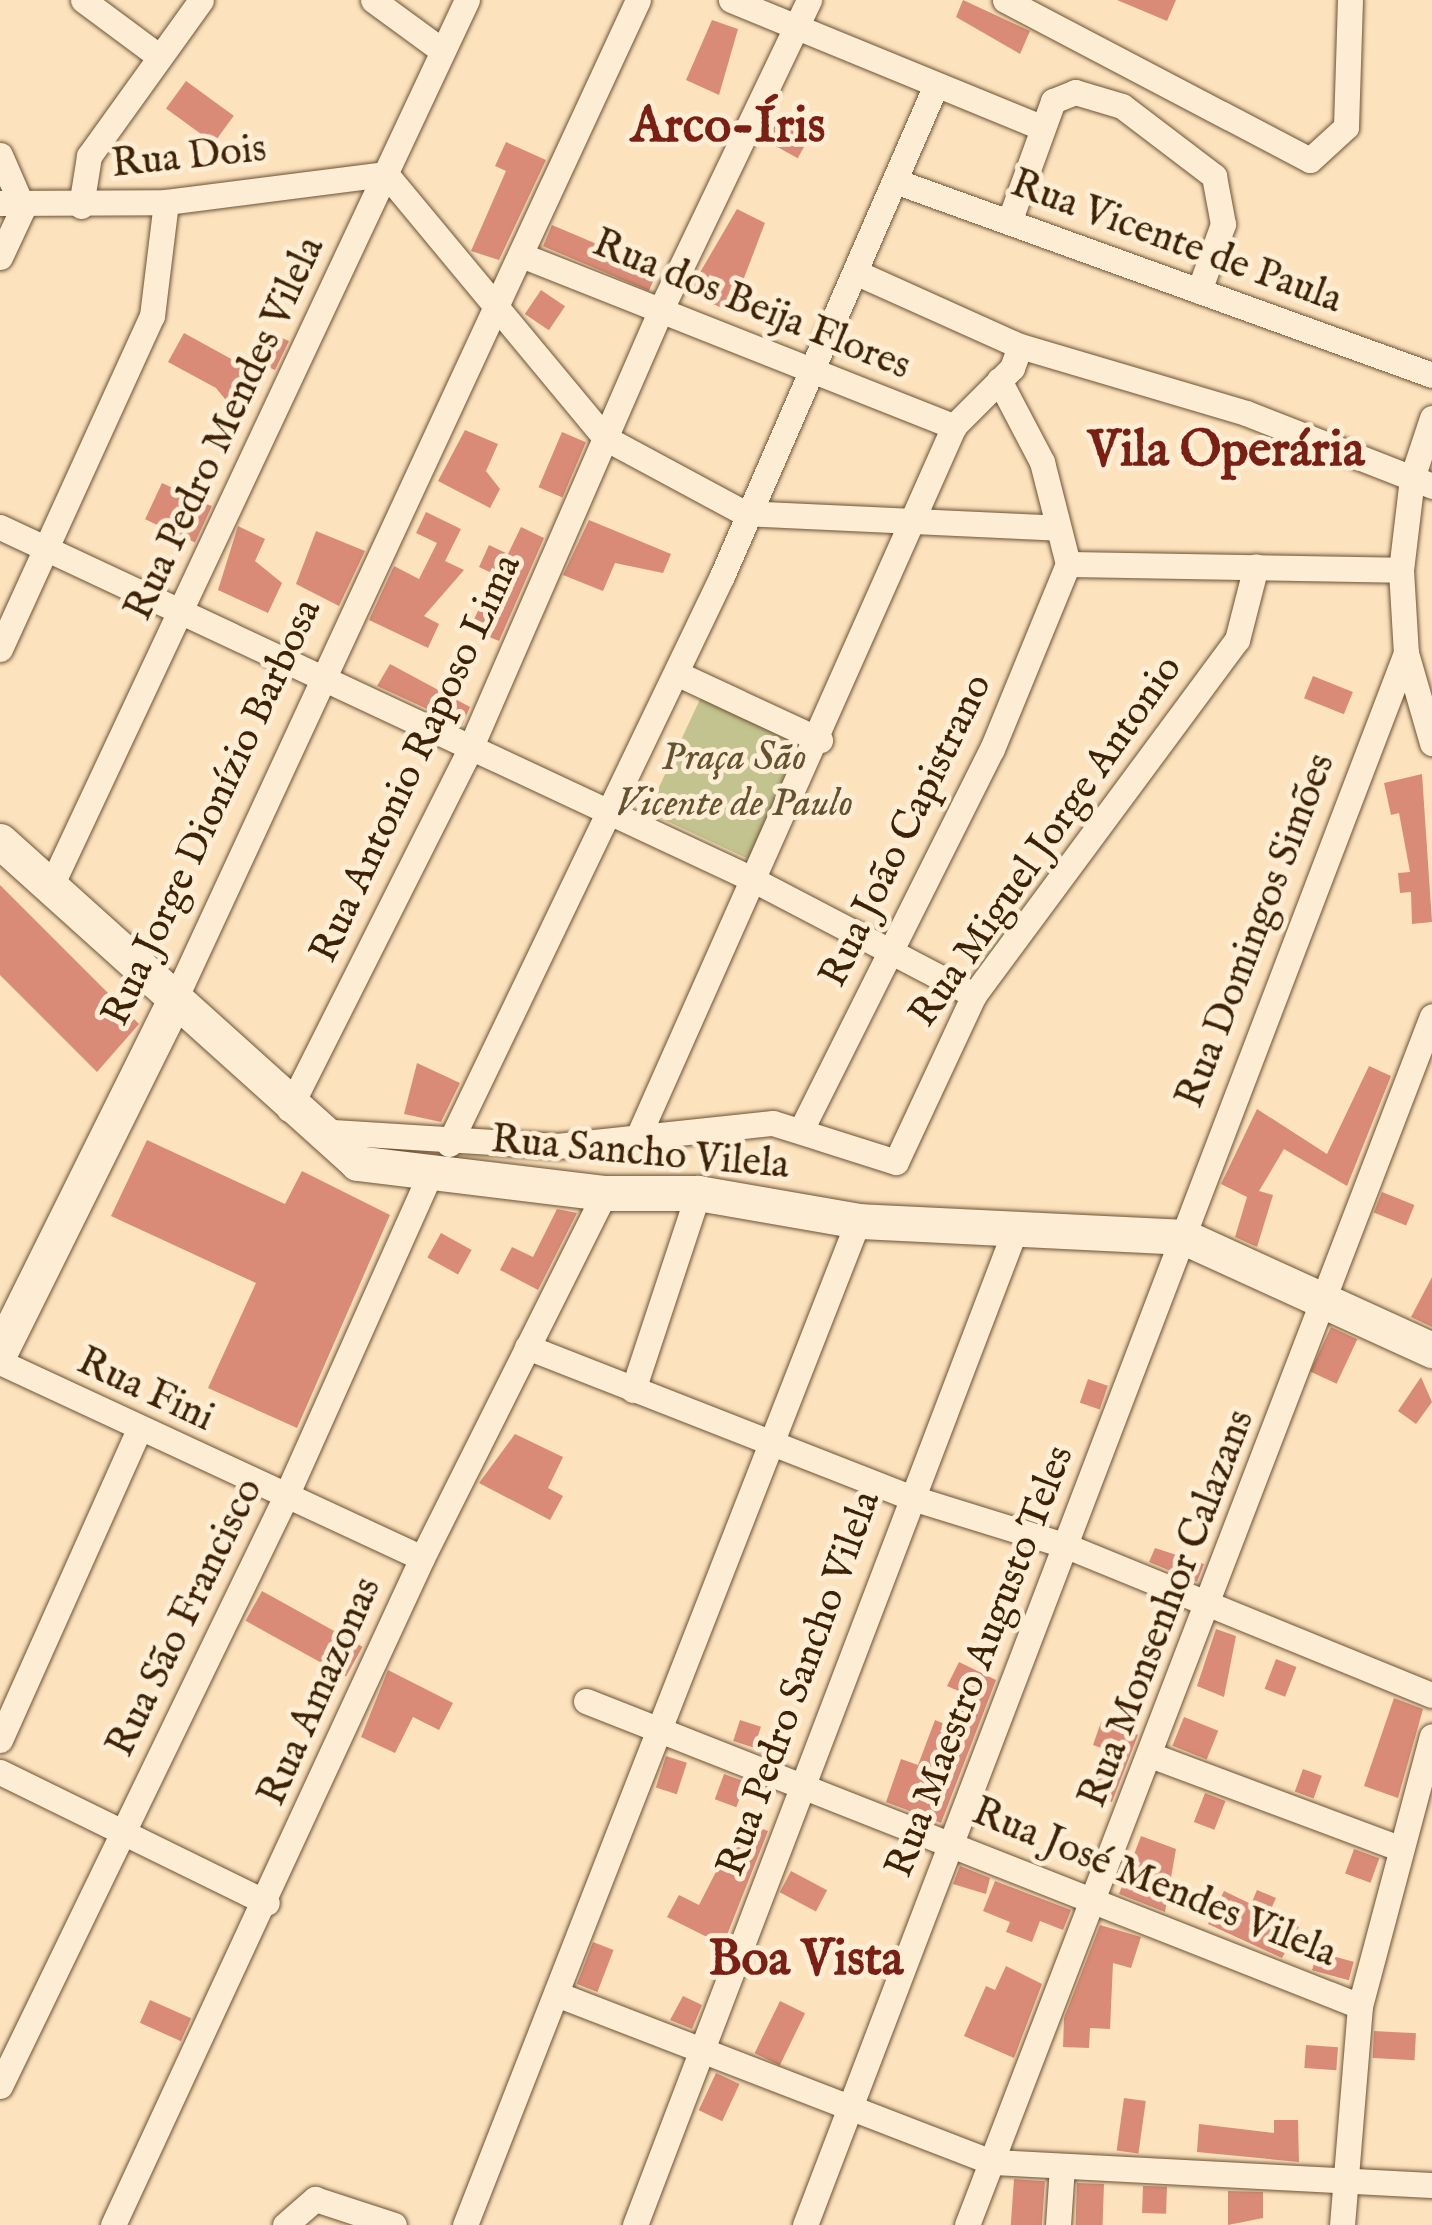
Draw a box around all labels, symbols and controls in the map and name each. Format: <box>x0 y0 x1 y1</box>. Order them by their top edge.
district label: Arco-Íris <box>631 98 825 158</box>
street label: Rua Dois <box>109 126 269 190</box>
street label: Rua Vicente de Paula <box>1004 161 1348 325</box>
street label: Rua dos Beija Flores <box>585 220 917 392</box>
street label: Rua Pedro Mendes Vilela <box>116 229 336 629</box>
district label: Vila Operária <box>1087 422 1365 482</box>
street label: Rua Antonio Raposo Lima <box>301 547 533 971</box>
street label: Rua Jorge Dionízio Barbosa <box>93 592 333 1034</box>
street label: Rua Miguel Jorge Antonio <box>900 647 1194 1037</box>
street label: Rua João Capistrano <box>810 667 1004 995</box>
park label: Praça São Vicente de Paulo <box>615 735 853 829</box>
street label: Rua Domingos Simões <box>1167 747 1347 1115</box>
street label: Rua Sancho Vilela <box>489 1117 791 1191</box>
street label: Rua Fini <box>69 1339 221 1443</box>
street label: Rua Monsenhor Calazans <box>1070 1403 1266 1815</box>
street label: Rua Maestro Augusto Teles <box>876 1439 1086 1885</box>
street label: Rua São Francisco <box>98 1471 274 1765</box>
street label: Rua Pedro Sancho Vilela <box>708 1485 892 1883</box>
street label: Rua Amazonas <box>249 1570 393 1814</box>
street label: Rua José Mendes Vilela <box>965 1789 1343 1979</box>
district label: Boa Vista <box>709 1931 903 1991</box>

